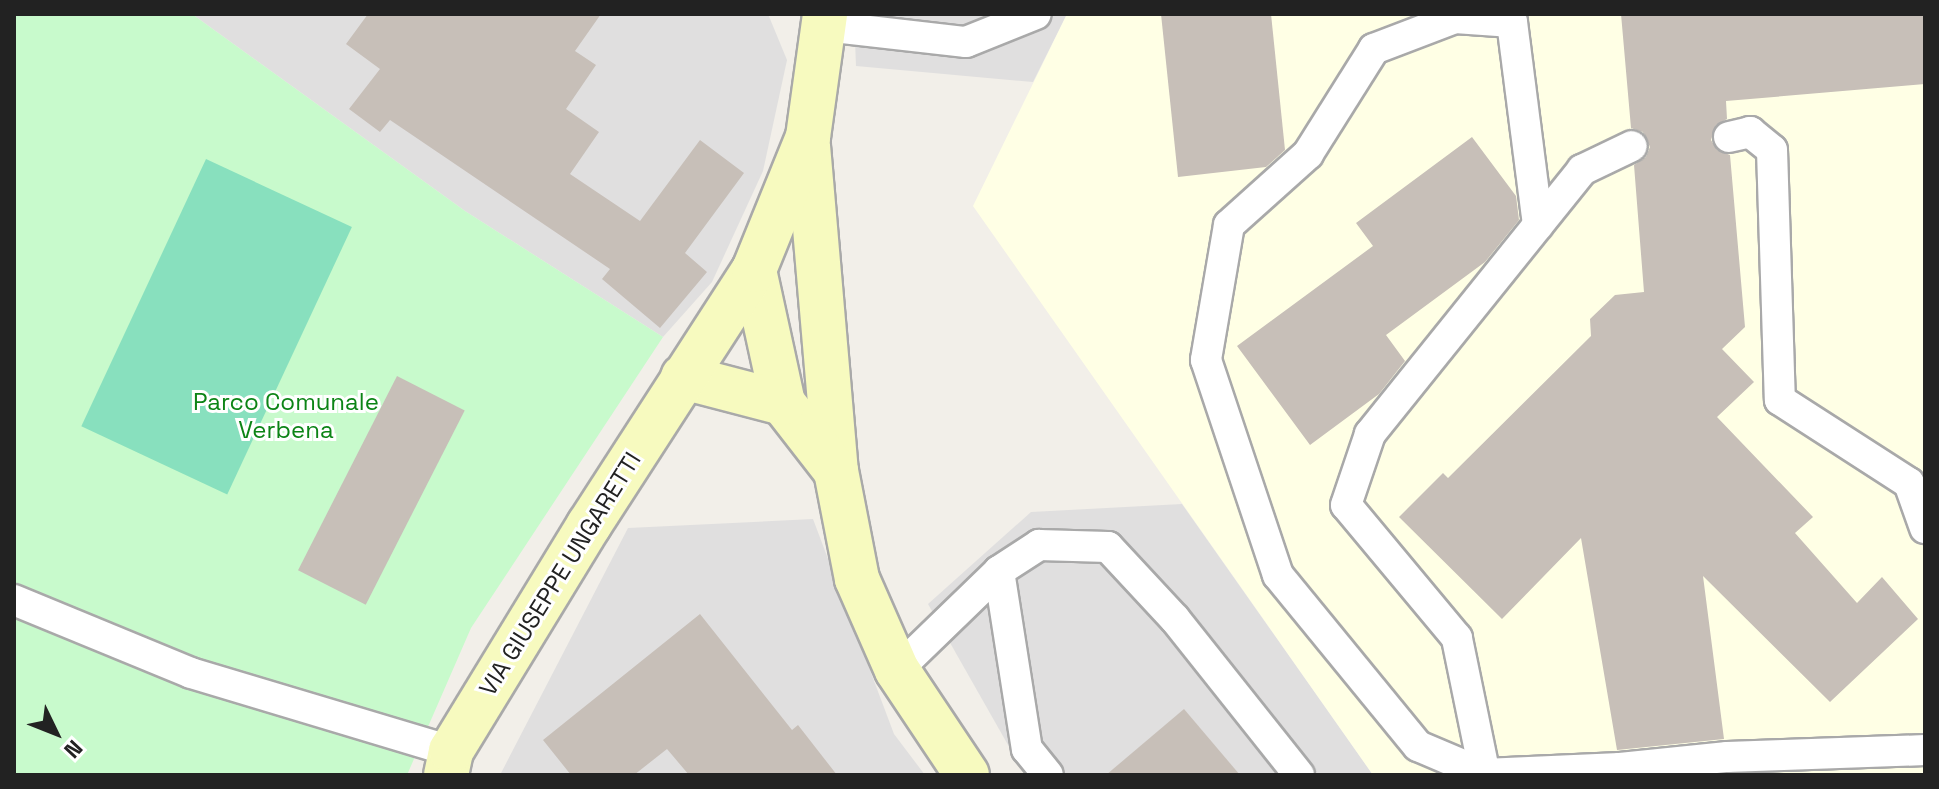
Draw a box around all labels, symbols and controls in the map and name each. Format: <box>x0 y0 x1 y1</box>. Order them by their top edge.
park label: Parco Comunale Verbena <box>193 388 379 444</box>
street label: VIA GIUSEPPE UNGARETTI <box>473 447 647 701</box>
north arrow <box>16 693 96 773</box>
text: N <box>58 734 89 764</box>

